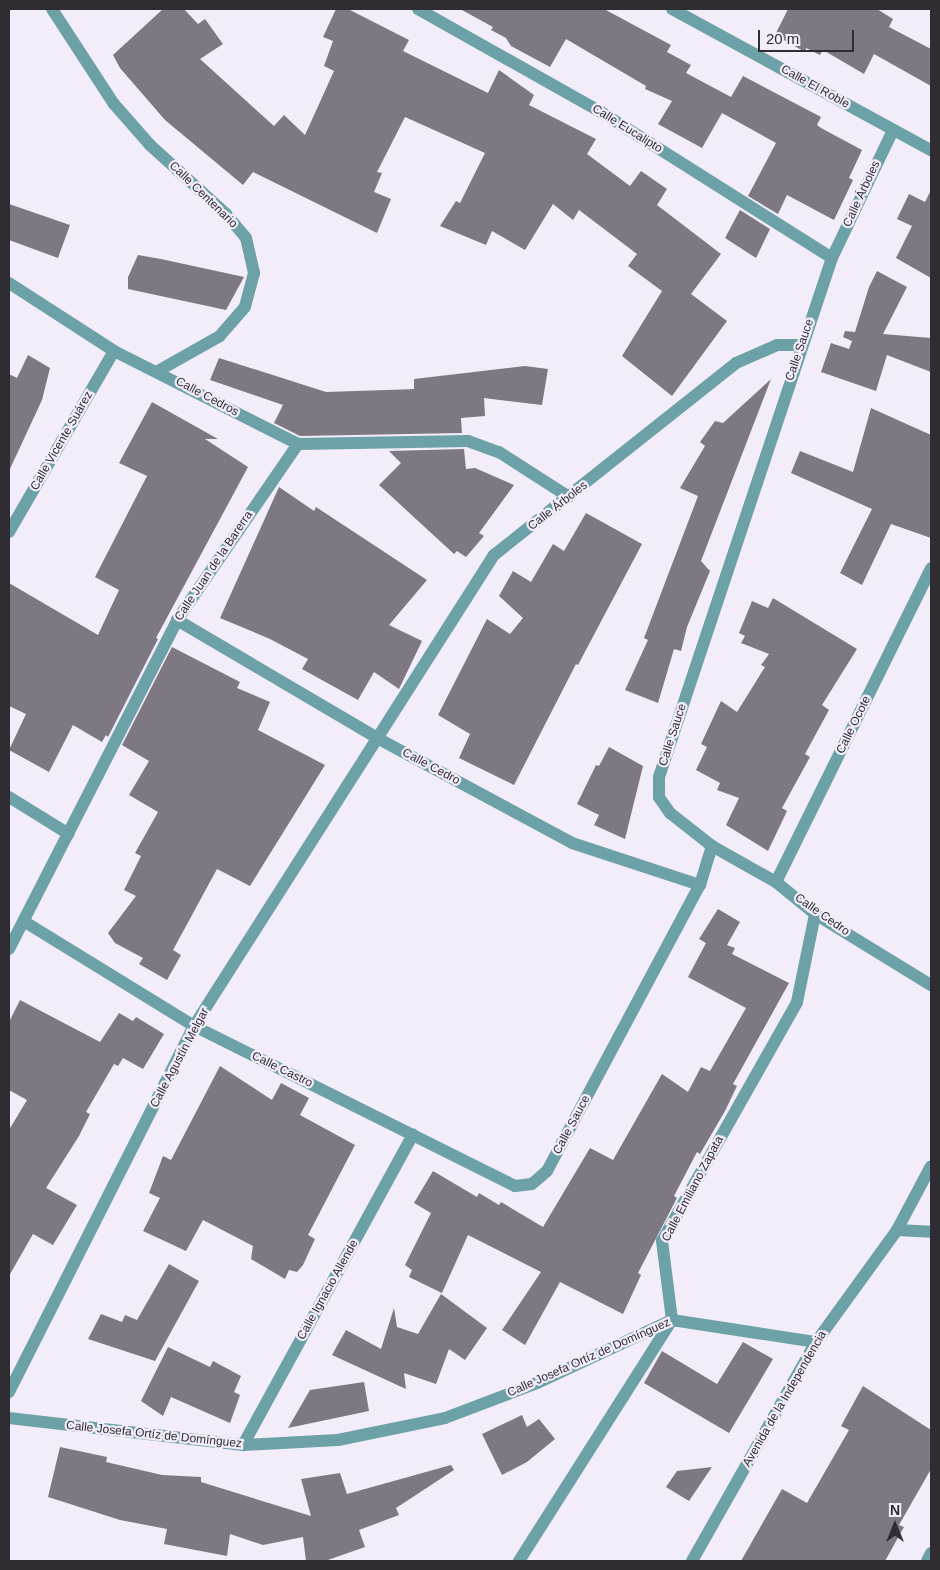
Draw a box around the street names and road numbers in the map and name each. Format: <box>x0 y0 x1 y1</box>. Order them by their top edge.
street label: Calle El Roble <box>778 62 852 112</box>
street label: Calle Eucalipto <box>589 102 665 156</box>
street label: Calle Centenario <box>166 159 240 231</box>
street label: Calle Árboles <box>840 159 884 229</box>
street label: Calle Sauce <box>783 317 817 383</box>
street label: Calle Cedros <box>173 374 241 420</box>
street label: Calle Vicente Suárez <box>28 389 96 493</box>
street label: Calle Árboles <box>525 478 591 534</box>
street label: Calle Juan de la Barerra <box>172 508 256 624</box>
street label: Calle Ocote <box>834 694 874 756</box>
street label: Calle Sauce <box>656 702 690 768</box>
street label: Calle Cedro <box>400 746 462 788</box>
street label: Calle Cedro <box>792 891 852 939</box>
street label: Calle Agustín Melgar <box>147 1005 213 1111</box>
street label: Calle Castro <box>249 1049 315 1091</box>
street label: Calle Sauce <box>550 1093 594 1157</box>
street label: Calle Emiliano Zapata <box>659 1134 727 1244</box>
street label: Calle Ignacio Allende <box>294 1237 362 1343</box>
street label: Calle Josefa Ortíz de Domínguez <box>505 1315 673 1401</box>
street label: Avenida de la Independencia <box>740 1328 830 1470</box>
street label: Calle Josefa Ortíz de Domínguez <box>65 1419 243 1451</box>

